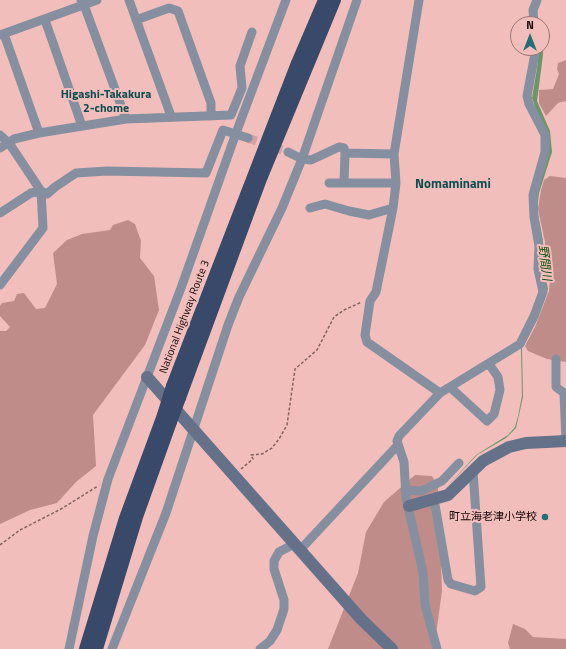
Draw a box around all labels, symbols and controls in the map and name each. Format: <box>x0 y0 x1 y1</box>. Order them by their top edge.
north arrow <box>510 16 550 56</box>
text: N <box>526 17 534 33</box>
district label: Higashi-Takakura 2-chome <box>61 88 151 116</box>
district label: Nomaminami <box>415 177 491 193</box>
water label: 野間川 <box>535 244 553 282</box>
street label: National Highway Route 3 <box>157 258 213 376</box>
place label: 町立海老津小学校 <box>449 510 537 524</box>
marker: 町立海老津小学校 <box>540 512 550 522</box>

